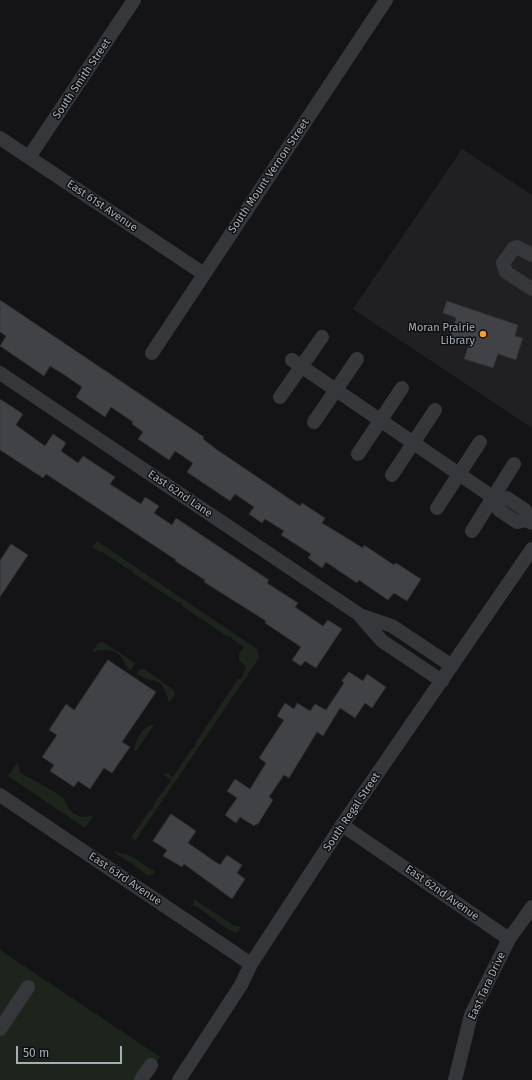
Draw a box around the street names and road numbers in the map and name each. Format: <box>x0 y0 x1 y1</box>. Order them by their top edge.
street label: South Smith Street <box>50 36 114 122</box>
street label: South Mount Vernon Street <box>226 116 312 236</box>
street label: East 61st Avenue <box>64 178 140 234</box>
street label: East 62nd Lane <box>145 468 215 520</box>
street label: South Regal Street <box>321 770 383 854</box>
street label: East 63rd Avenue <box>86 850 164 908</box>
street label: East 62nd Avenue <box>402 863 482 923</box>
street label: East Tara Drive <box>466 950 508 1022</box>

